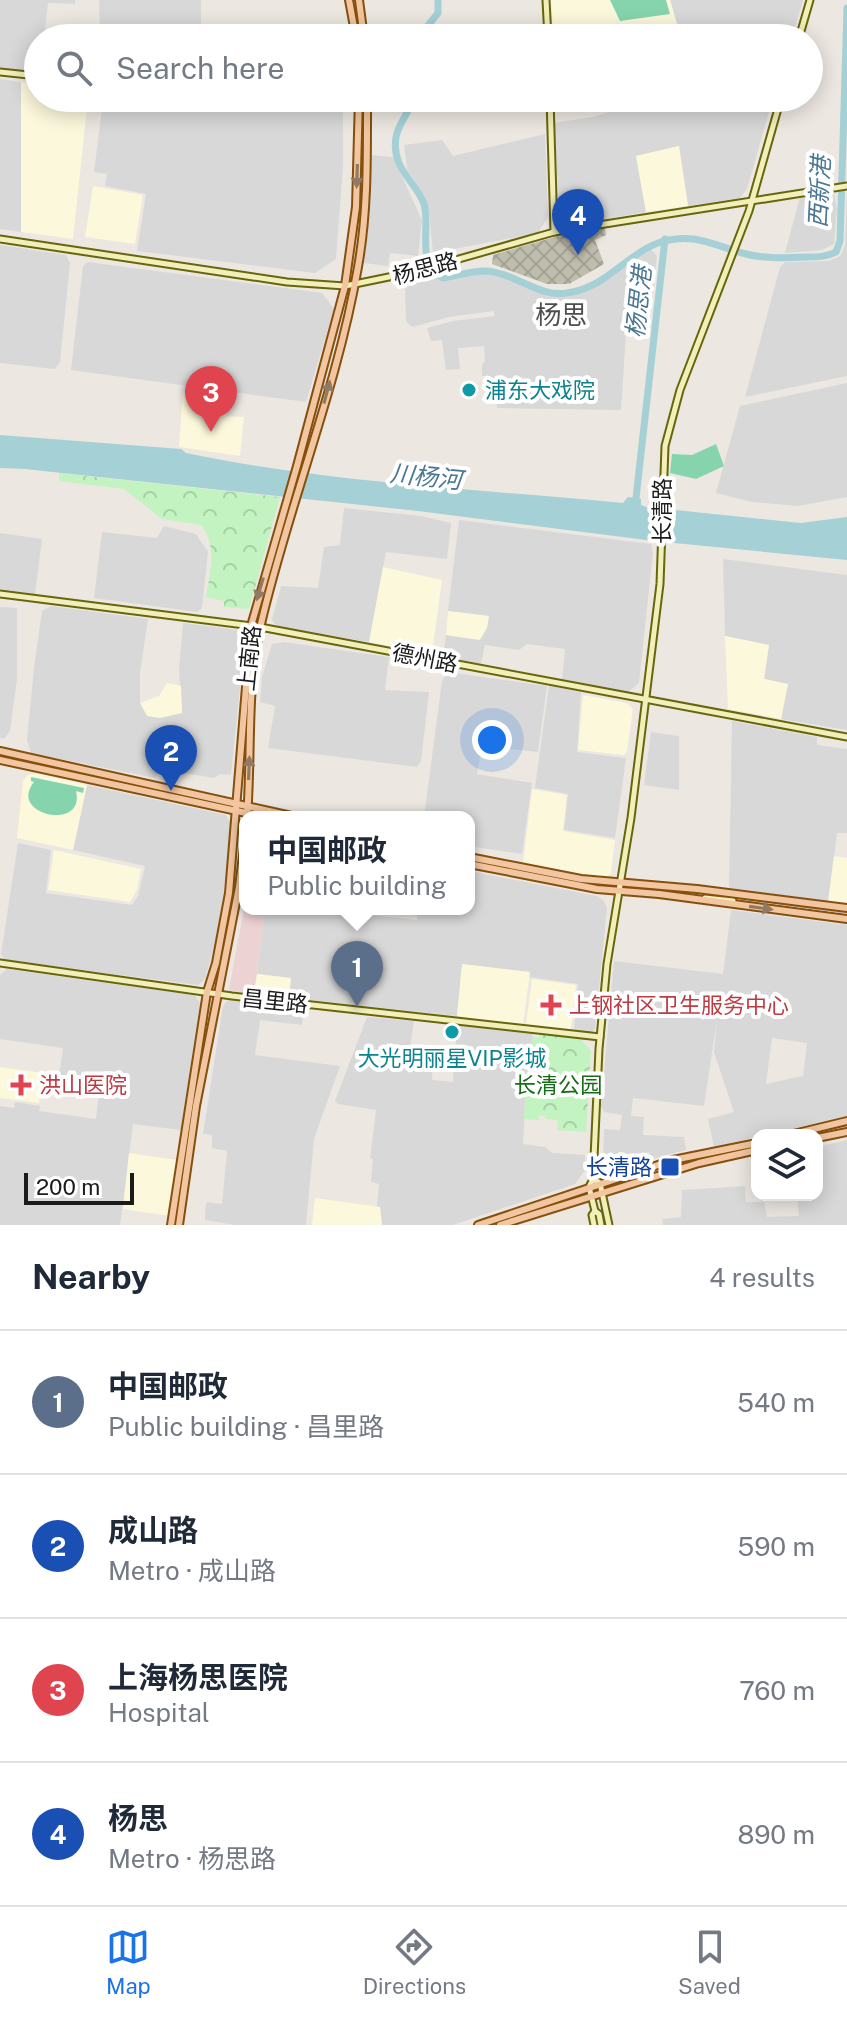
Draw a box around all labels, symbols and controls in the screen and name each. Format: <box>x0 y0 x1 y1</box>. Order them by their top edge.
search box <box>24 24 823 112</box>
icon: search <box>52 46 96 90</box>
text: Search here <box>116 50 284 86</box>
water label: 西新港 <box>803 152 835 229</box>
one-way arrow <box>351 164 364 189</box>
pin: 4 <box>552 189 604 255</box>
street label: 杨思路 <box>390 247 460 289</box>
water label: 杨思港 <box>620 262 656 339</box>
district label: 杨思 <box>535 299 587 330</box>
pin: 3 <box>185 366 237 432</box>
place label: 浦东大戏院 <box>485 377 595 403</box>
one-way arrow <box>321 380 333 405</box>
marker: 浦东大戏院 <box>460 381 478 399</box>
water label: 川杨河 <box>389 458 467 494</box>
street label: 长清路 <box>649 478 675 544</box>
one-way arrow <box>254 576 266 601</box>
street label: 上南路 <box>233 624 265 692</box>
street label: 德州路 <box>390 639 460 677</box>
your location <box>472 720 512 760</box>
pin: 2 <box>145 725 197 791</box>
one-way arrow <box>242 755 255 780</box>
popup <box>239 811 475 915</box>
text: 中国邮政 <box>267 832 387 868</box>
text: Public building <box>267 870 447 901</box>
one-way arrow <box>749 902 774 915</box>
pin: 1 <box>331 941 383 1007</box>
street label: 昌里路 <box>241 985 309 1017</box>
place label: 上钢社区卫生服务中心 <box>569 992 789 1018</box>
marker: 上钢社区卫生服务中心 <box>540 994 562 1016</box>
marker: 大光明丽星VIP影城 <box>443 1023 461 1041</box>
place label: 大光明丽星VIP影城 <box>357 1045 547 1071</box>
place label: 洪山医院 <box>39 1072 127 1098</box>
park label: 长清公园 <box>514 1072 602 1098</box>
marker: 洪山医院 <box>10 1074 32 1096</box>
map controls <box>751 1129 823 1201</box>
button: layers <box>751 1129 823 1201</box>
place label: 长清路 <box>586 1154 652 1180</box>
marker: 长清路 <box>659 1156 681 1178</box>
scale bar <box>24 1169 134 1205</box>
text: 200 m <box>36 1174 100 1200</box>
text: Nearby <box>32 1257 150 1297</box>
text: 4 results <box>709 1262 815 1293</box>
text: 中国邮政 <box>108 1368 228 1404</box>
text: 1 <box>52 1387 64 1418</box>
text: 540 m <box>737 1387 815 1418</box>
text: Public building · 昌里路 <box>108 1411 384 1442</box>
text: 成山路 <box>108 1512 198 1548</box>
text: 2 <box>50 1531 66 1562</box>
text: 590 m <box>738 1531 815 1562</box>
text: Metro · 成山路 <box>108 1555 276 1586</box>
text: 上海杨思医院 <box>108 1659 288 1695</box>
text: 3 <box>49 1675 67 1706</box>
text: 760 m <box>739 1675 815 1706</box>
text: Hospital <box>108 1697 210 1728</box>
text: 杨思 <box>108 1800 168 1836</box>
text: 4 <box>49 1819 67 1850</box>
text: 890 m <box>738 1819 815 1850</box>
text: Metro · 杨思路 <box>108 1843 276 1874</box>
tab: Map <box>106 1925 151 1999</box>
tab: Directions <box>363 1925 466 1999</box>
tab: Saved <box>678 1925 741 1999</box>

